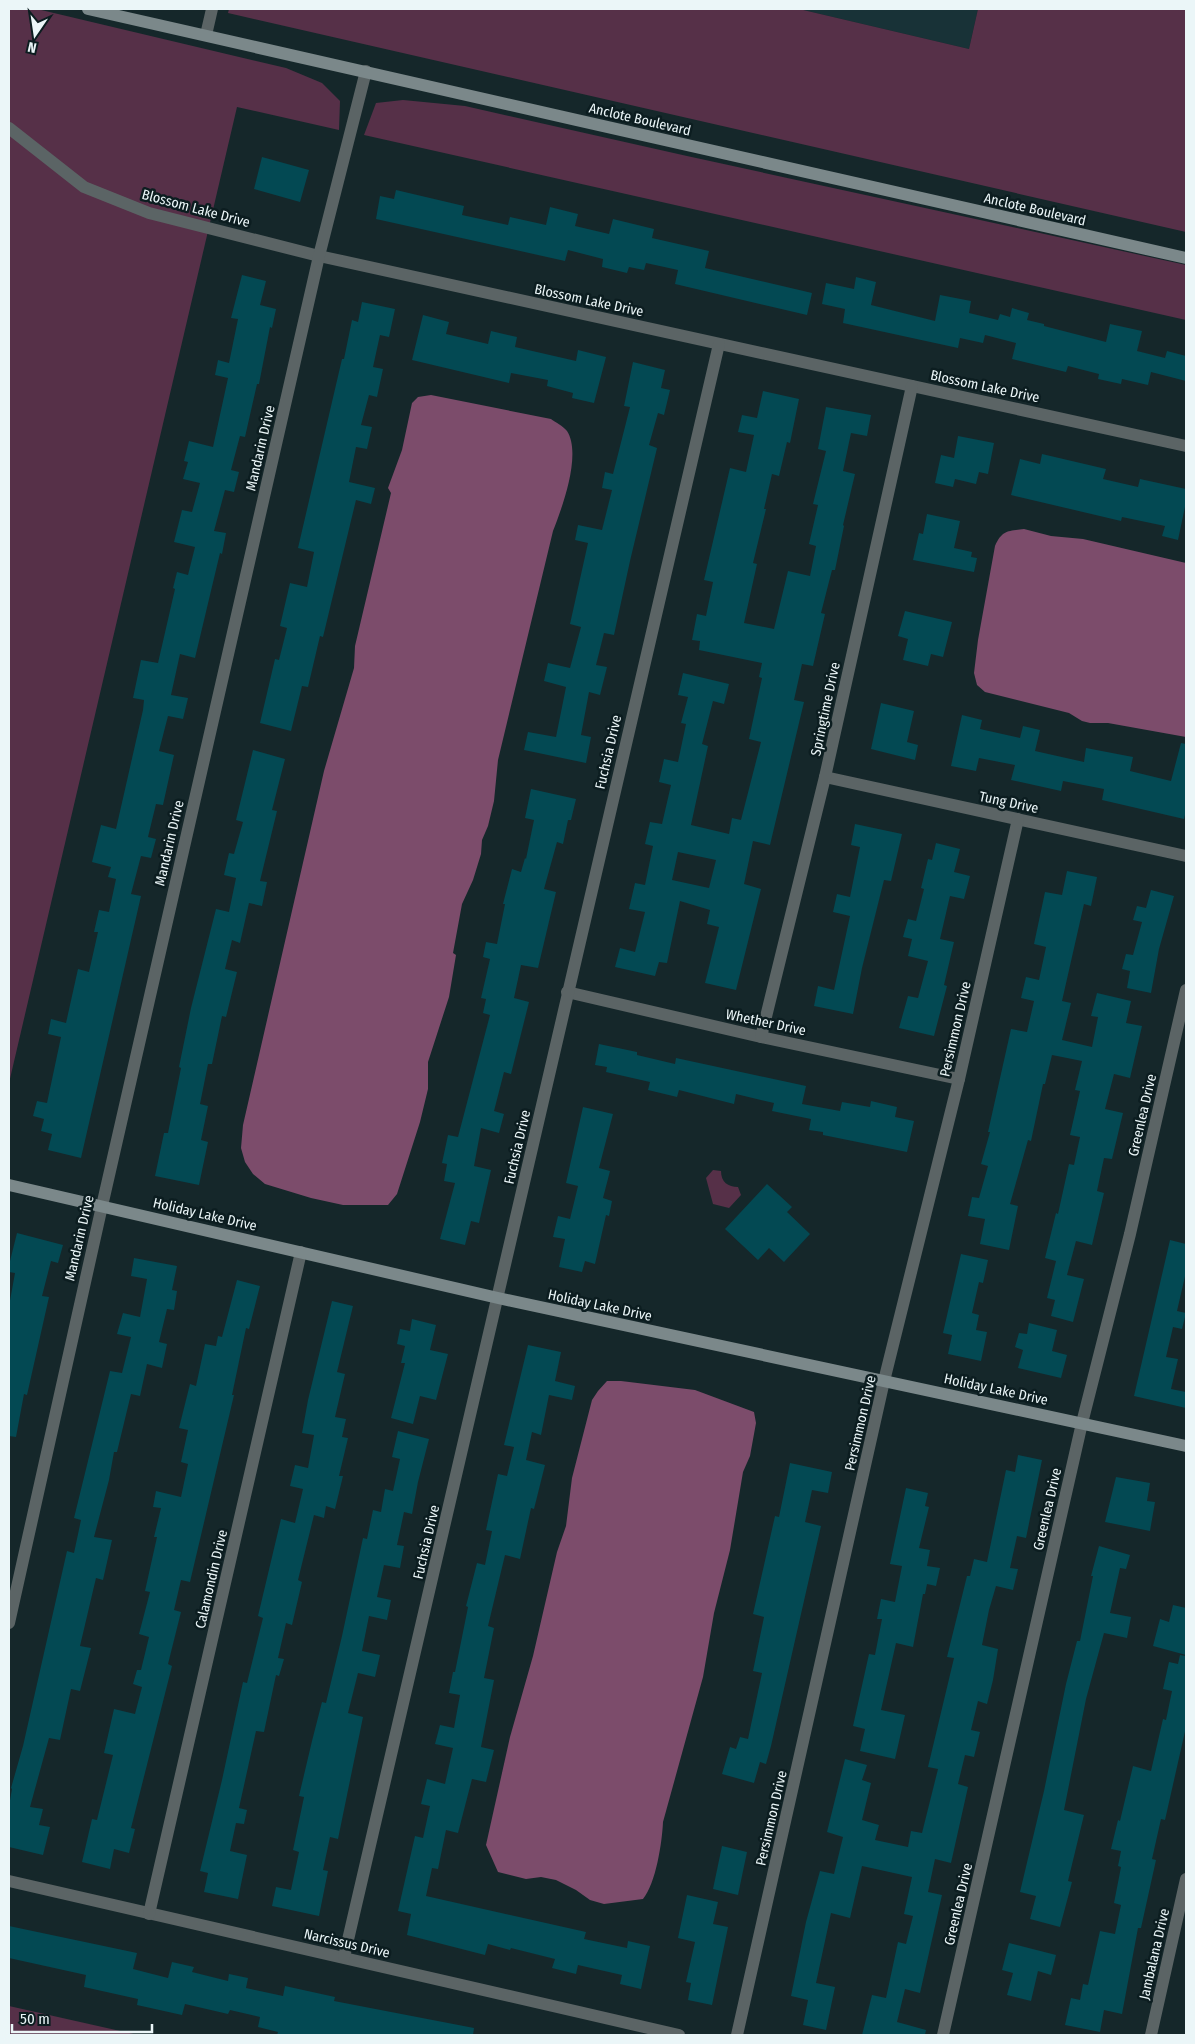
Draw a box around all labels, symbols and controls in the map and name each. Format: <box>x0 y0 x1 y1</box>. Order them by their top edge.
north arrow <box>10 10 60 60</box>
text: N <box>26 38 38 56</box>
street label: Anclote Boulevard <box>587 100 692 139</box>
street label: Blossom Lake Drive <box>140 186 252 231</box>
street label: Anclote Boulevard <box>982 190 1087 229</box>
street label: Blossom Lake Drive <box>533 281 645 320</box>
street label: Blossom Lake Drive <box>929 367 1041 406</box>
street label: Mandarin Drive <box>242 404 279 493</box>
street label: Springtime Drive <box>807 661 844 758</box>
street label: Fuchsia Drive <box>592 713 625 791</box>
street label: Tung Drive <box>978 788 1040 817</box>
street label: Mandarin Drive <box>151 799 188 888</box>
street label: Persimmon Drive <box>936 980 975 1078</box>
street label: Whether Drive <box>724 1006 808 1039</box>
street label: Greenlea Drive <box>1125 1072 1160 1158</box>
street label: Fuchsia Drive <box>501 1108 534 1186</box>
street label: Mandarin Drive <box>61 1194 98 1283</box>
street label: Holiday Lake Drive <box>151 1194 259 1235</box>
street label: Holiday Lake Drive <box>546 1286 654 1325</box>
street label: Holiday Lake Drive <box>942 1370 1050 1409</box>
street label: Persimmon Drive <box>841 1374 880 1472</box>
street label: Greenlea Drive <box>1030 1466 1065 1552</box>
street label: Fuchsia Drive <box>410 1503 443 1581</box>
street label: Calamondin Drive <box>192 1528 231 1630</box>
street label: Persimmon Drive <box>752 1769 791 1867</box>
street label: Greenlea Drive <box>941 1861 976 1947</box>
street label: Jambalana Drive <box>1136 1907 1173 2001</box>
street label: Narcissus Drive <box>302 1925 391 1962</box>
scale bar <box>12 2002 152 2034</box>
text: 50 m <box>20 2010 50 2028</box>

